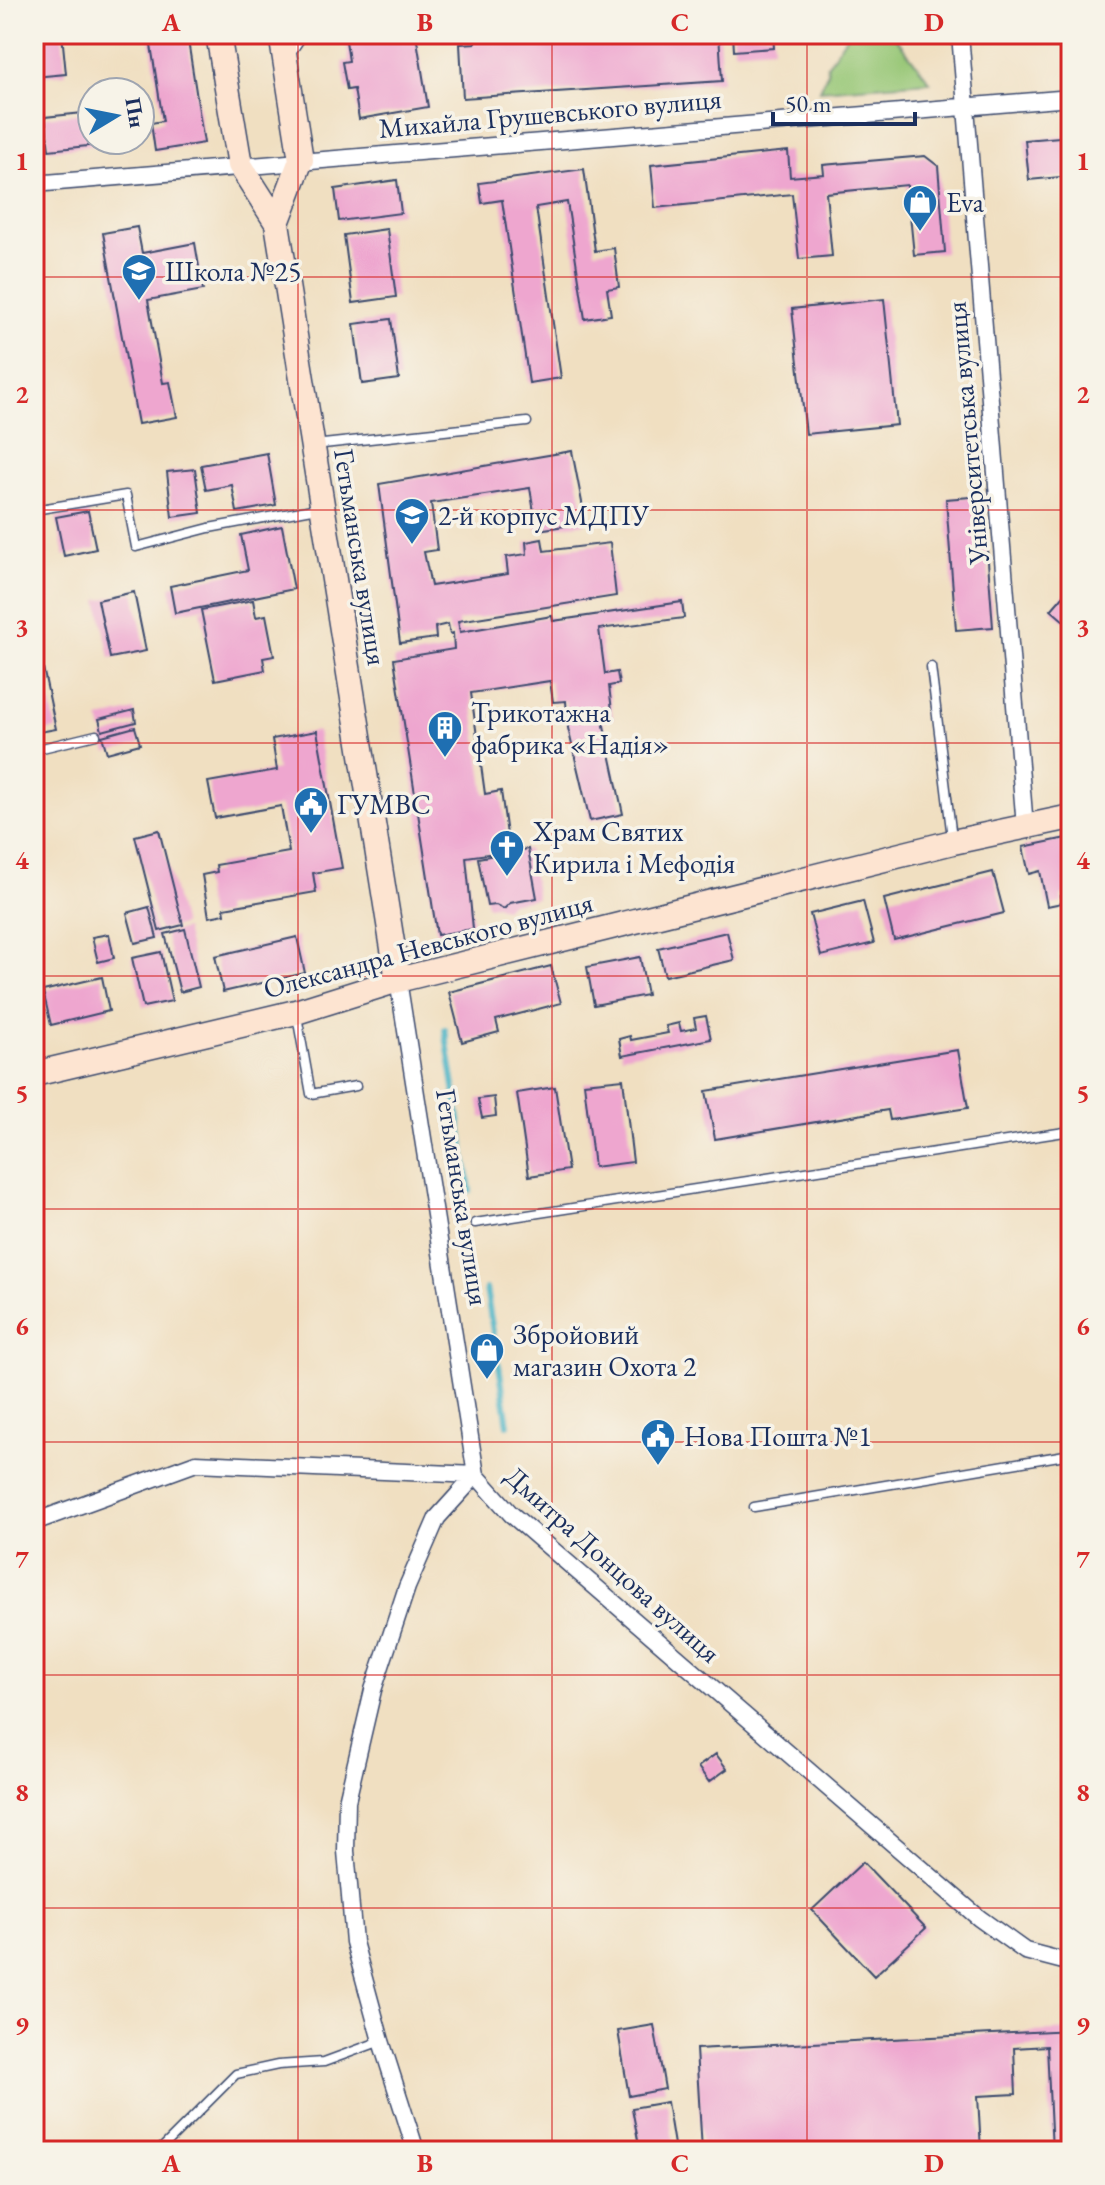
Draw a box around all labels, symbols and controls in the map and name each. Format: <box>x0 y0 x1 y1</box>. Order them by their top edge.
text: A <box>161 5 181 39</box>
text: B <box>417 5 433 39</box>
text: C <box>671 5 689 39</box>
text: D <box>924 5 944 39</box>
north arrow <box>76 76 156 156</box>
scale bar <box>773 76 915 126</box>
street label: Михайла Грушевського вулиця <box>377 80 723 146</box>
text: 50 m <box>785 88 832 119</box>
text: Пн <box>118 95 152 130</box>
text: 1 <box>15 144 29 178</box>
text: 1 <box>1076 144 1090 178</box>
shop icon: Eva <box>901 183 939 233</box>
place label: Eva <box>946 184 985 220</box>
school or university icon: Школа №25 <box>120 252 158 302</box>
place label: Школа №25 <box>165 253 301 289</box>
street label: Університетська вулиця <box>938 300 997 567</box>
text: 2 <box>15 377 29 411</box>
text: 2 <box>1076 377 1090 411</box>
street label: Гетьманська вулиця <box>326 446 396 668</box>
school or university icon: 2-й корпус МДПУ <box>393 496 431 546</box>
place label: 2-й корпус МДПУ <box>438 497 650 533</box>
text: 3 <box>15 610 29 644</box>
text: 3 <box>1076 610 1090 644</box>
place label: Трикотажна фабрика «Надія» <box>471 694 669 762</box>
building icon: Трикотажна фабрика «Надія» <box>426 709 464 759</box>
public building icon: ГУМВС <box>292 785 330 835</box>
place label: ГУМВС <box>337 786 431 822</box>
place label: Храм Святих Кирила і Мефодія <box>532 813 735 881</box>
church icon: Храм Святих Кирила і Мефодія <box>488 828 526 878</box>
text: 4 <box>15 843 29 877</box>
text: 4 <box>1076 843 1090 877</box>
street label: Олександра Невського вулиця <box>259 884 597 1006</box>
text: 5 <box>15 1076 29 1110</box>
text: 5 <box>1076 1076 1090 1110</box>
street label: Гетьманська вулиця <box>428 1086 498 1308</box>
text: 6 <box>15 1309 29 1343</box>
text: 6 <box>1076 1309 1090 1343</box>
place label: Збройовий магазин Охота 2 <box>513 1316 697 1384</box>
shop icon: Збройовий магазин Охота 2 <box>468 1331 506 1381</box>
public building icon: Нова Пошта №1 <box>639 1417 677 1467</box>
place label: Нова Пошта №1 <box>684 1418 872 1454</box>
street label: Дмитра Донцова вулиця <box>498 1458 728 1670</box>
text: 7 <box>15 1542 29 1576</box>
text: 7 <box>1076 1542 1090 1576</box>
text: 8 <box>15 1775 29 1809</box>
text: 8 <box>1076 1775 1090 1809</box>
text: 9 <box>15 2008 29 2042</box>
text: 9 <box>1076 2008 1090 2042</box>
text: A <box>161 2146 181 2180</box>
text: B <box>417 2146 433 2180</box>
text: C <box>671 2146 689 2180</box>
text: D <box>924 2146 944 2180</box>

